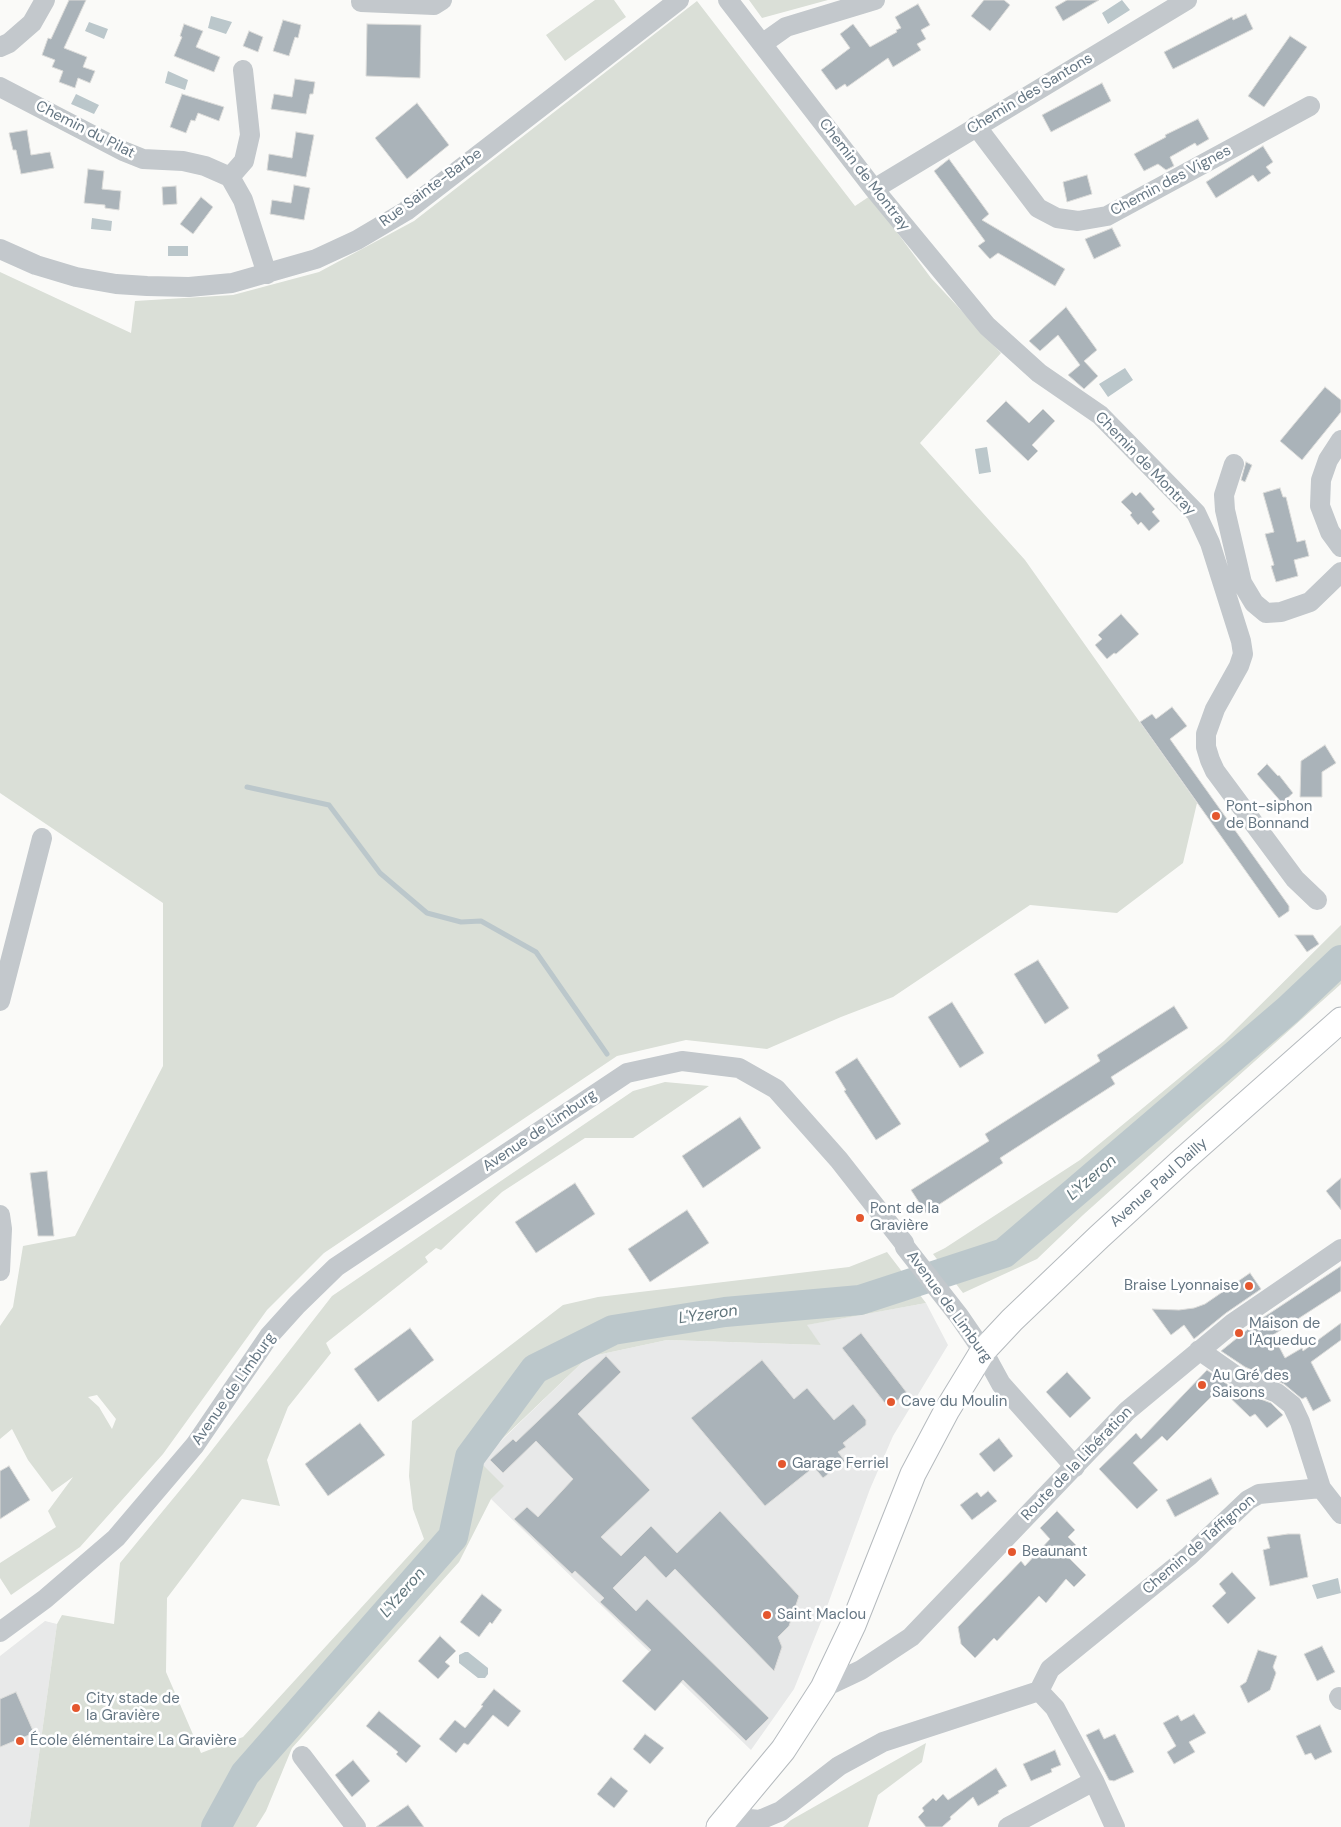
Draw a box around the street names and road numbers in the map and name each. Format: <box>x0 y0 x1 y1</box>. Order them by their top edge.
street label: Chemin des Santons <box>964 49 1096 139</box>
street label: Chemin du Pilat <box>32 97 138 163</box>
street label: Chemin de Montray <box>815 115 913 235</box>
street label: Chemin des Vignes <box>1108 142 1234 220</box>
street label: Rue Sainte-Barbe <box>376 145 486 231</box>
street label: Chemin de Montray <box>1091 408 1199 520</box>
street label: Avenue de Limburg <box>480 1086 600 1176</box>
street label: Avenue Paul Dailly <box>1107 1135 1211 1231</box>
street label: Avenue de Limburg <box>902 1248 996 1366</box>
street label: Avenue de Limburg <box>188 1329 280 1449</box>
street label: Route de la Libération <box>1018 1403 1136 1525</box>
street label: Chemin de Taffignon <box>1139 1491 1259 1599</box>

